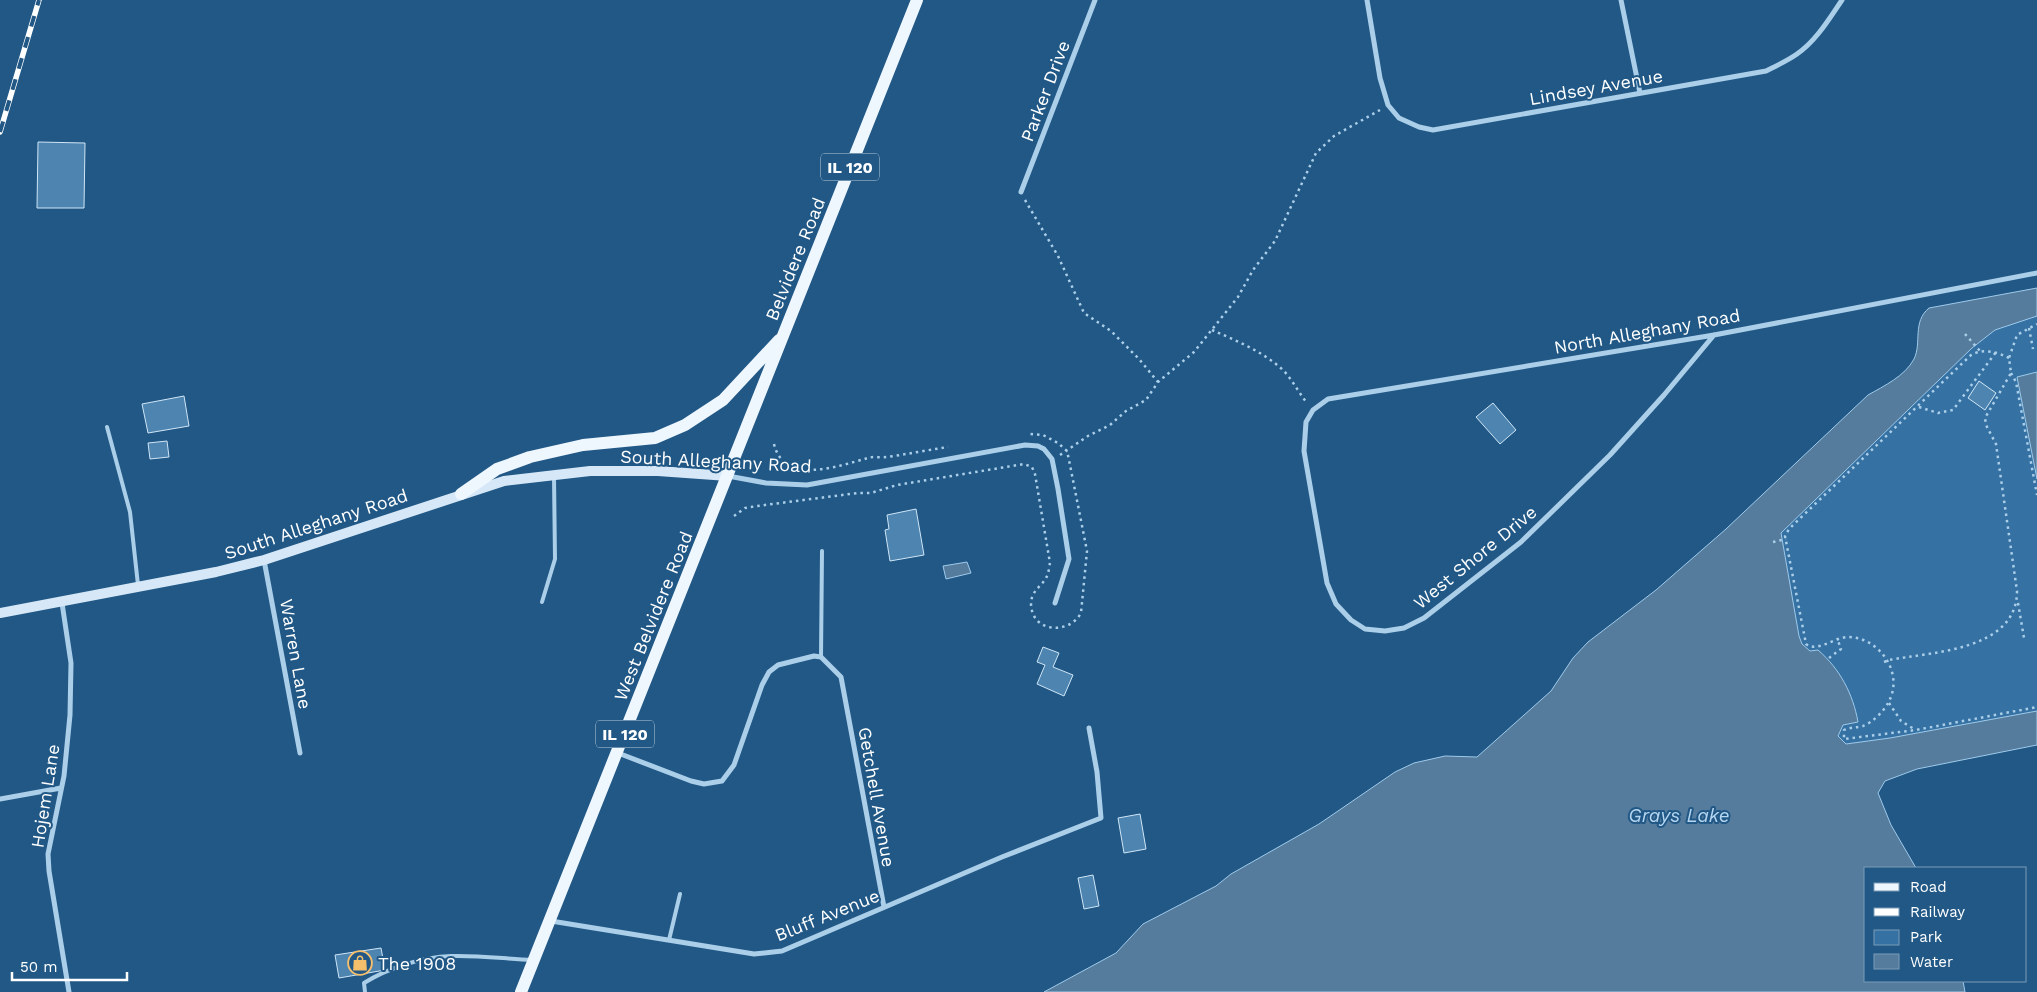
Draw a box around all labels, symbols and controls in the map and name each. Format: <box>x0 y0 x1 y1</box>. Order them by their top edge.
street label: Parker Drive <box>1016 37 1074 145</box>
street label: Lindsey Avenue <box>1528 65 1664 109</box>
road number: IL 120 <box>821 154 879 180</box>
street label: Belvidere Road <box>761 195 829 323</box>
street label: North Alleghany Road <box>1552 304 1742 358</box>
street label: South Alleghany Road <box>620 446 812 476</box>
street label: South Alleghany Road <box>222 484 410 564</box>
street label: West Shore Drive <box>1409 501 1541 613</box>
street label: West Belvidere Road <box>609 528 697 704</box>
street label: Warren Lane <box>276 597 316 711</box>
road number: IL 120 <box>596 721 654 748</box>
street label: Getchell Avenue <box>854 725 900 869</box>
street label: Hojem Lane <box>26 743 64 849</box>
water label: Grays Lake <box>1628 804 1730 827</box>
legend <box>1864 867 2027 982</box>
text: Road <box>1910 878 1947 896</box>
street label: Bluff Avenue <box>772 884 882 946</box>
text: Railway <box>1910 903 1965 921</box>
text: Park <box>1910 928 1943 946</box>
scale bar <box>12 950 128 982</box>
shop icon: The 1908 <box>347 950 373 976</box>
place label: The 1908 <box>378 953 456 974</box>
text: Water <box>1910 953 1953 971</box>
text: 50 m <box>20 958 57 976</box>

